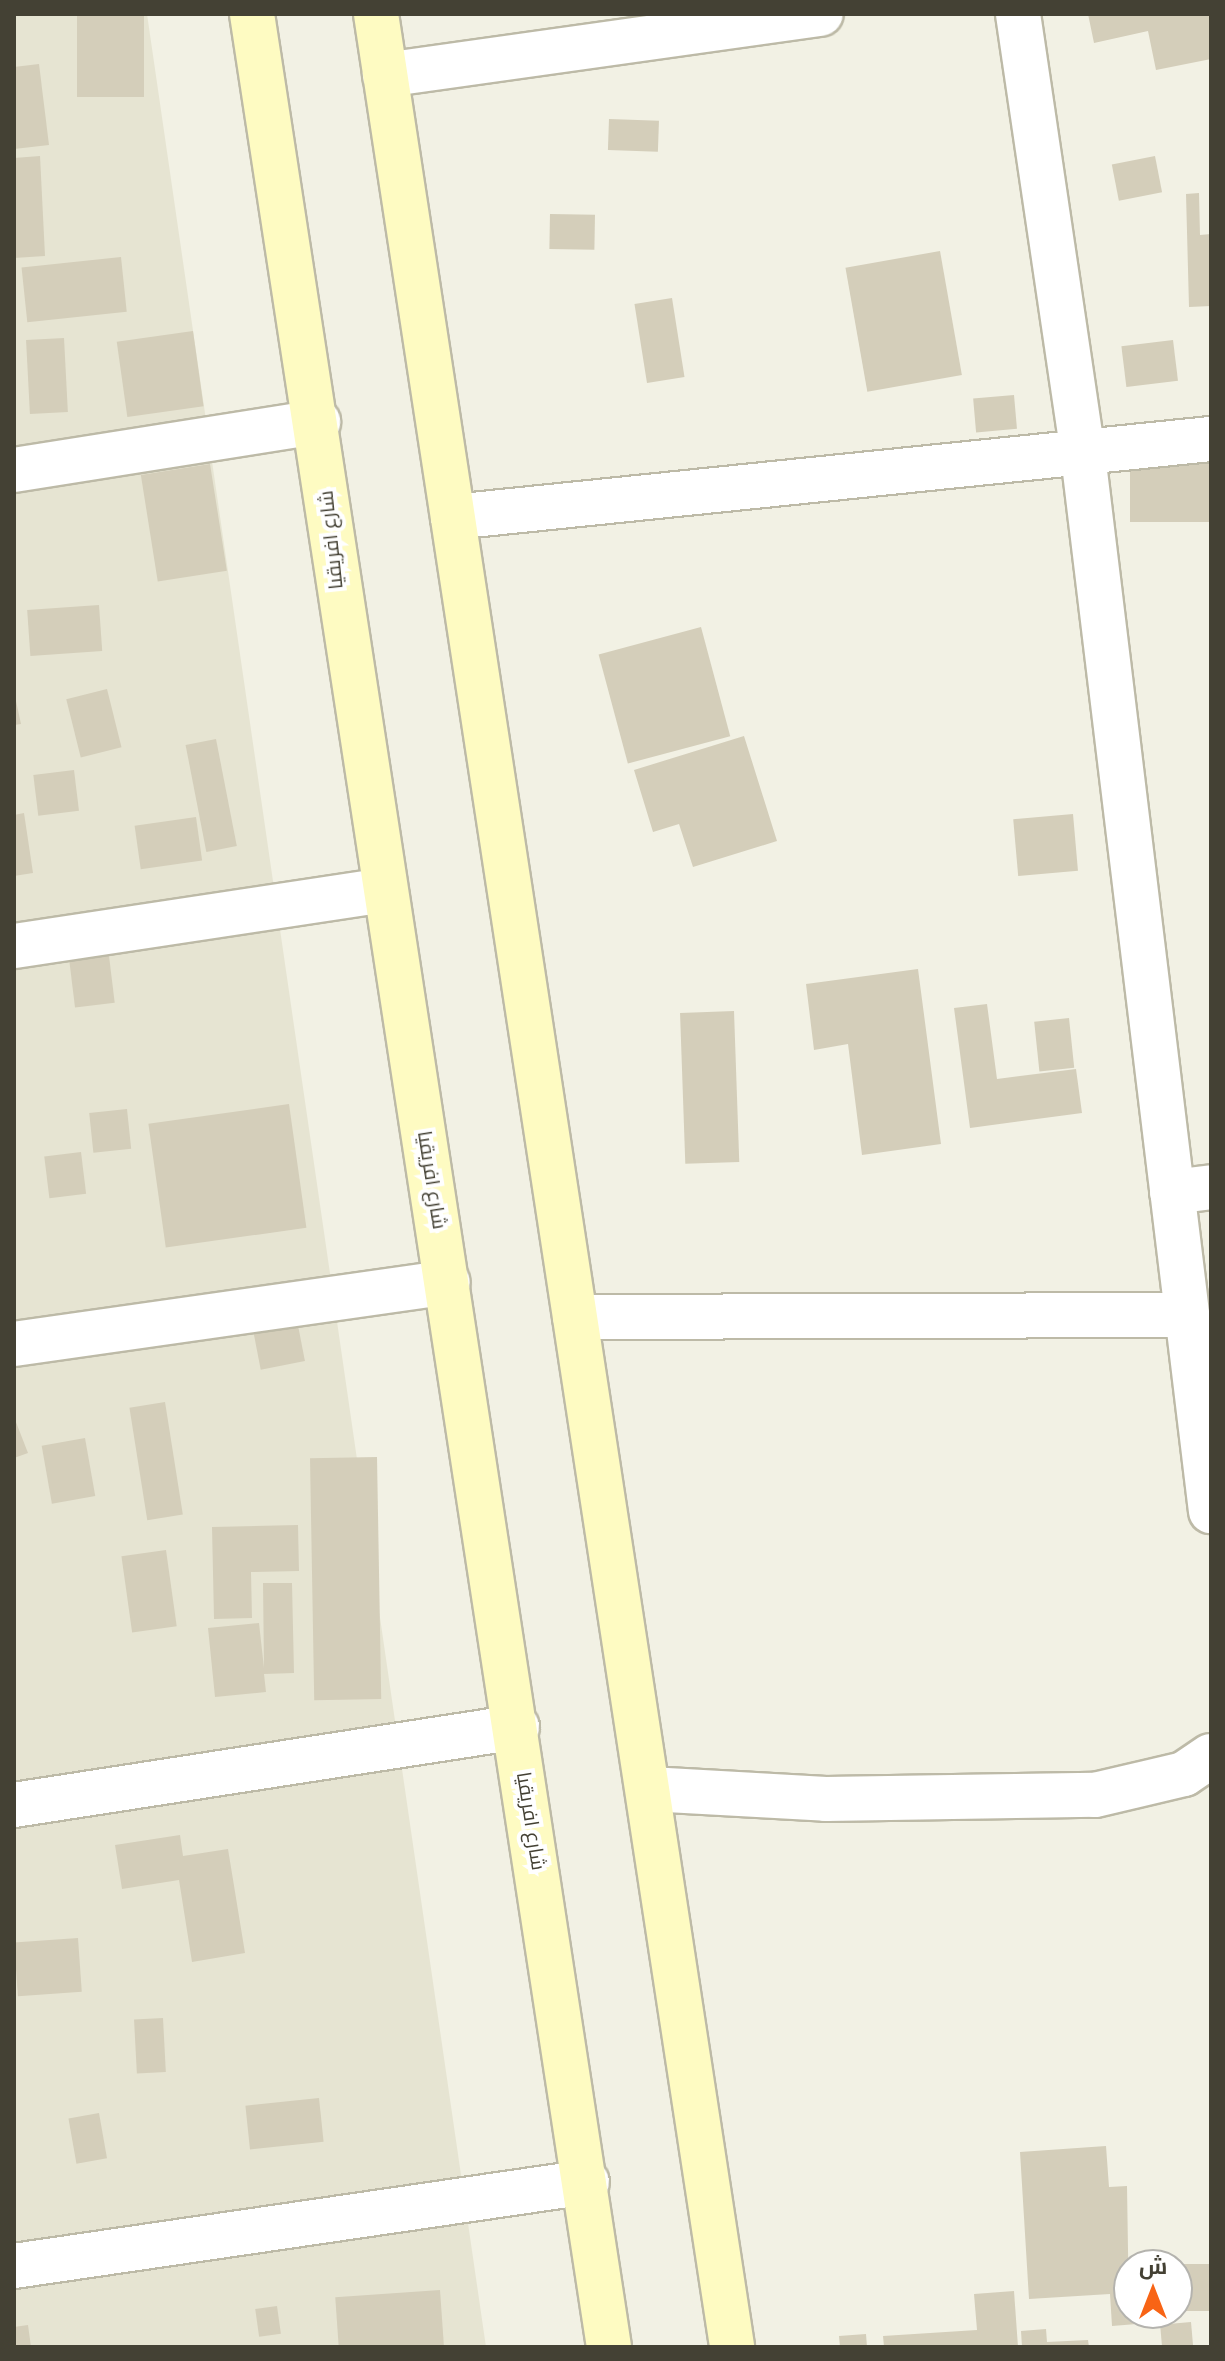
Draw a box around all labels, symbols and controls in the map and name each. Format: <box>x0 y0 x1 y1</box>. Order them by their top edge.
street label: شارع افريقيا <box>314 489 348 591</box>
street label: شارع افريقيا <box>412 1129 452 1231</box>
street label: شارع افريقيا <box>511 1770 551 1872</box>
north arrow <box>1113 2249 1193 2329</box>
text: ش <box>1139 2254 1167 2279</box>

